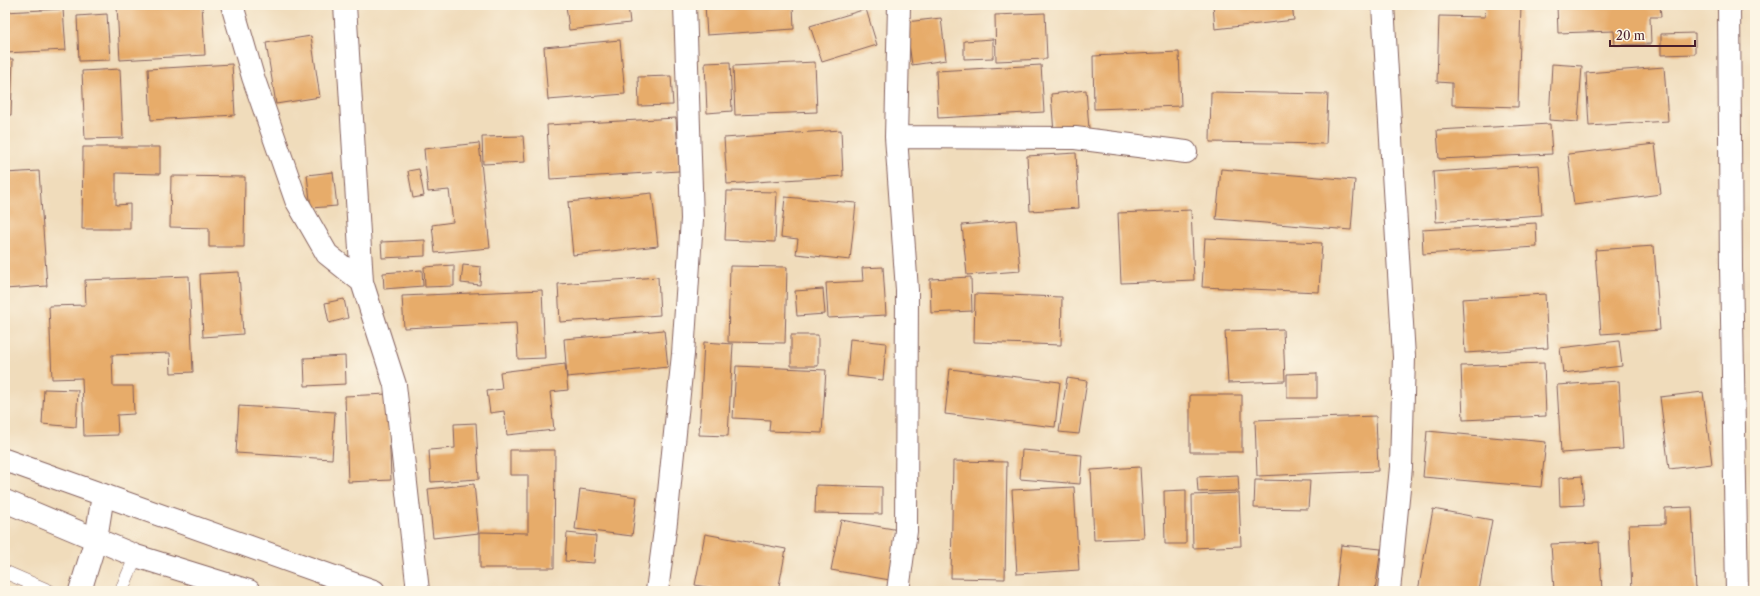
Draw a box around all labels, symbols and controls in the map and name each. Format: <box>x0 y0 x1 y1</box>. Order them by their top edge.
scale bar <box>1610 22 1695 48</box>
text: 20 m <box>1616 28 1645 43</box>

